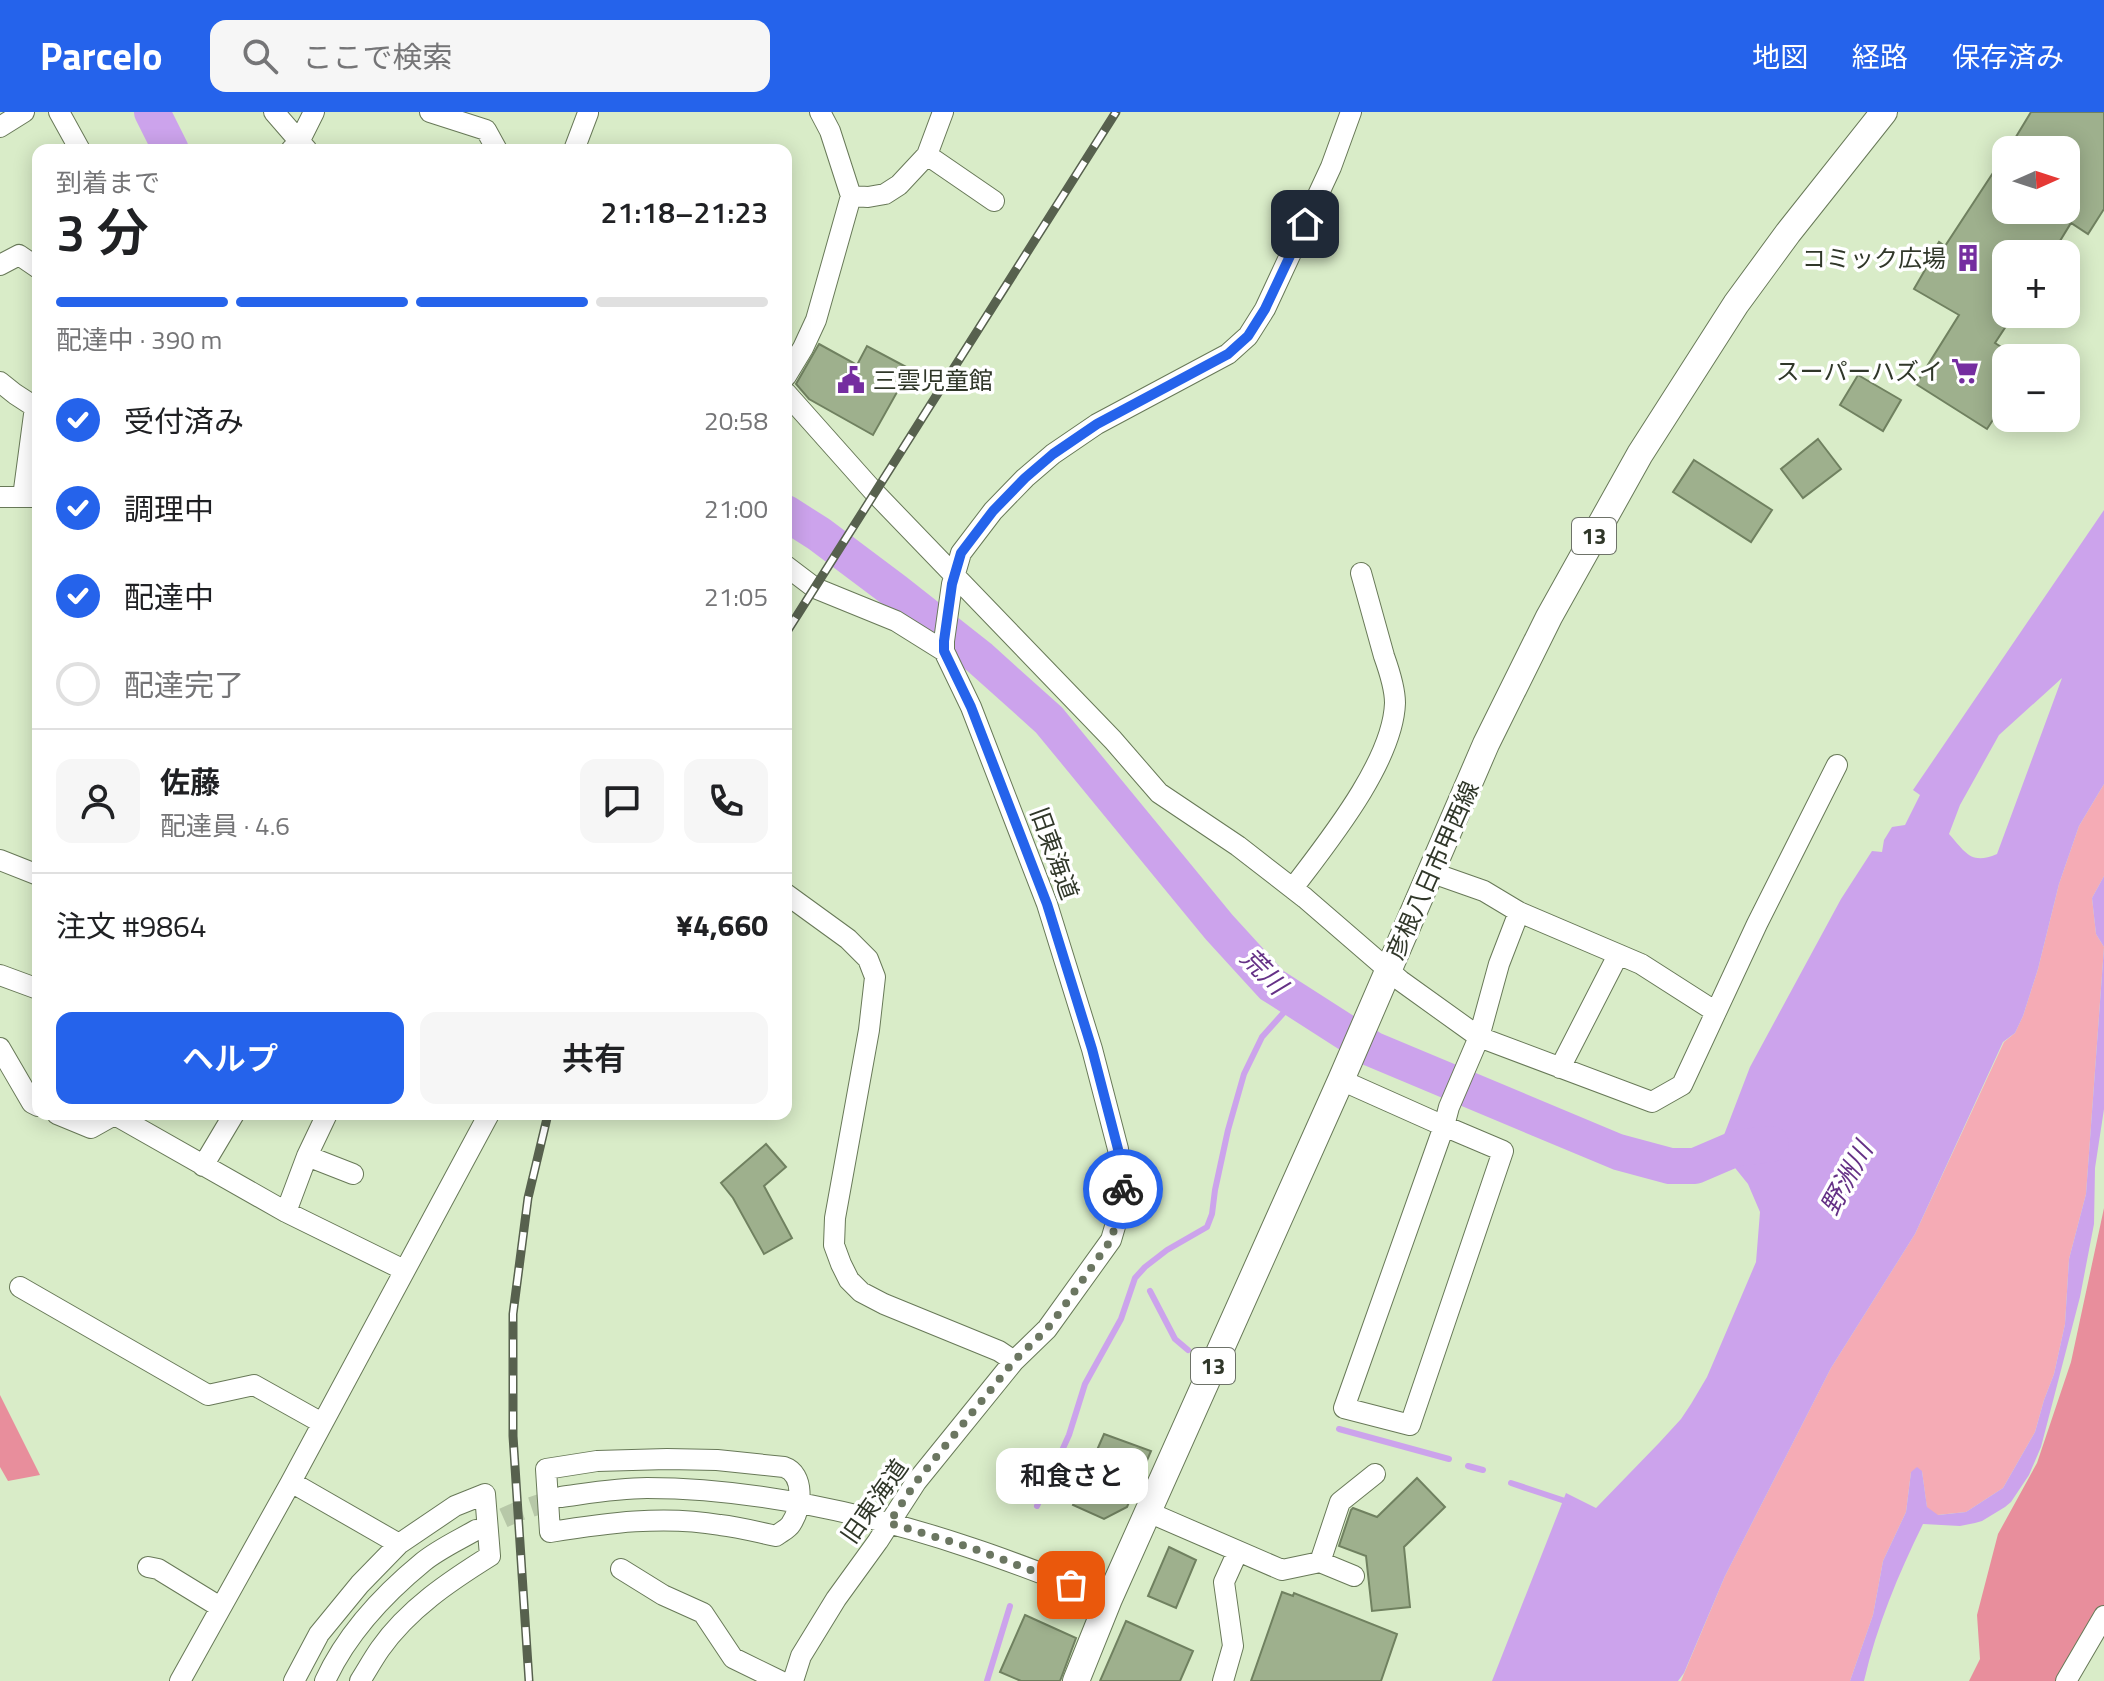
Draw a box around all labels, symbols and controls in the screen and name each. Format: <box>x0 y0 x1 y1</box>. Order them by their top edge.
search box <box>210 20 770 92</box>
text: Parcelo <box>40 27 162 85</box>
icon: search <box>238 34 282 78</box>
text: ここで検索 <box>302 34 452 80</box>
text: 地図 <box>1752 35 1808 78</box>
text: 経路 <box>1852 35 1908 78</box>
text: 保存済み <box>1952 35 2064 78</box>
north arrow <box>1992 136 2080 224</box>
map controls <box>1992 136 2080 432</box>
text: 到着まで <box>56 163 160 202</box>
text: 21:18–21:23 <box>601 189 768 235</box>
pin <box>1271 190 1339 258</box>
text: 3 分 <box>56 192 149 271</box>
icon: home <box>1283 202 1327 246</box>
place label: コミック広場 <box>1802 240 1946 276</box>
button: + <box>1992 240 2080 328</box>
building icon: コミック広場 <box>1953 243 1983 273</box>
text: 配達中 · 390 m <box>56 320 222 359</box>
button: − <box>1992 344 2080 432</box>
place label: スーパーハズイ <box>1776 353 1943 389</box>
supermarket icon: スーパーハズイ <box>1950 356 1980 386</box>
place label: 三雲児童館 <box>873 362 993 398</box>
public building icon: 三雲児童館 <box>836 365 866 395</box>
icon: check <box>56 398 100 442</box>
text: 受付済み <box>124 398 244 444</box>
text: 20:58 <box>704 401 768 440</box>
icon: check <box>56 486 100 530</box>
text: 調理中 <box>124 486 214 532</box>
text: 21:00 <box>704 489 768 528</box>
road number: 13 <box>1572 518 1616 554</box>
icon: check <box>56 574 100 618</box>
text: 配達中 <box>124 574 214 620</box>
text: 21:05 <box>704 577 768 616</box>
text: 配達完了 <box>124 662 244 708</box>
button: person <box>56 759 140 843</box>
text: 佐藤 <box>160 759 220 805</box>
button: chat <box>580 759 664 843</box>
button: phone <box>684 759 768 843</box>
street label: 彦根八日市甲西線 <box>1377 775 1487 965</box>
street label: 旧東海道 <box>1022 802 1088 904</box>
text: 配達員 · 4.6 <box>160 806 290 845</box>
text: ¥4,660 <box>676 902 768 948</box>
text: 注文 #9864 <box>56 903 207 949</box>
water label: 荒川 <box>1232 939 1298 1005</box>
button: ヘルプ <box>56 1012 404 1104</box>
button: 共有 <box>420 1012 768 1104</box>
water label: 野洲川 <box>1810 1132 1883 1222</box>
courier <box>1083 1149 1163 1229</box>
icon: bike <box>1101 1167 1145 1211</box>
road number: 13 <box>1191 1348 1235 1384</box>
callout: 和食さと <box>995 1449 1147 1505</box>
street label: 旧東海道 <box>832 1451 916 1551</box>
text: 和食さと <box>1020 1456 1124 1495</box>
pin <box>1037 1551 1105 1619</box>
icon: bag <box>1049 1563 1093 1607</box>

